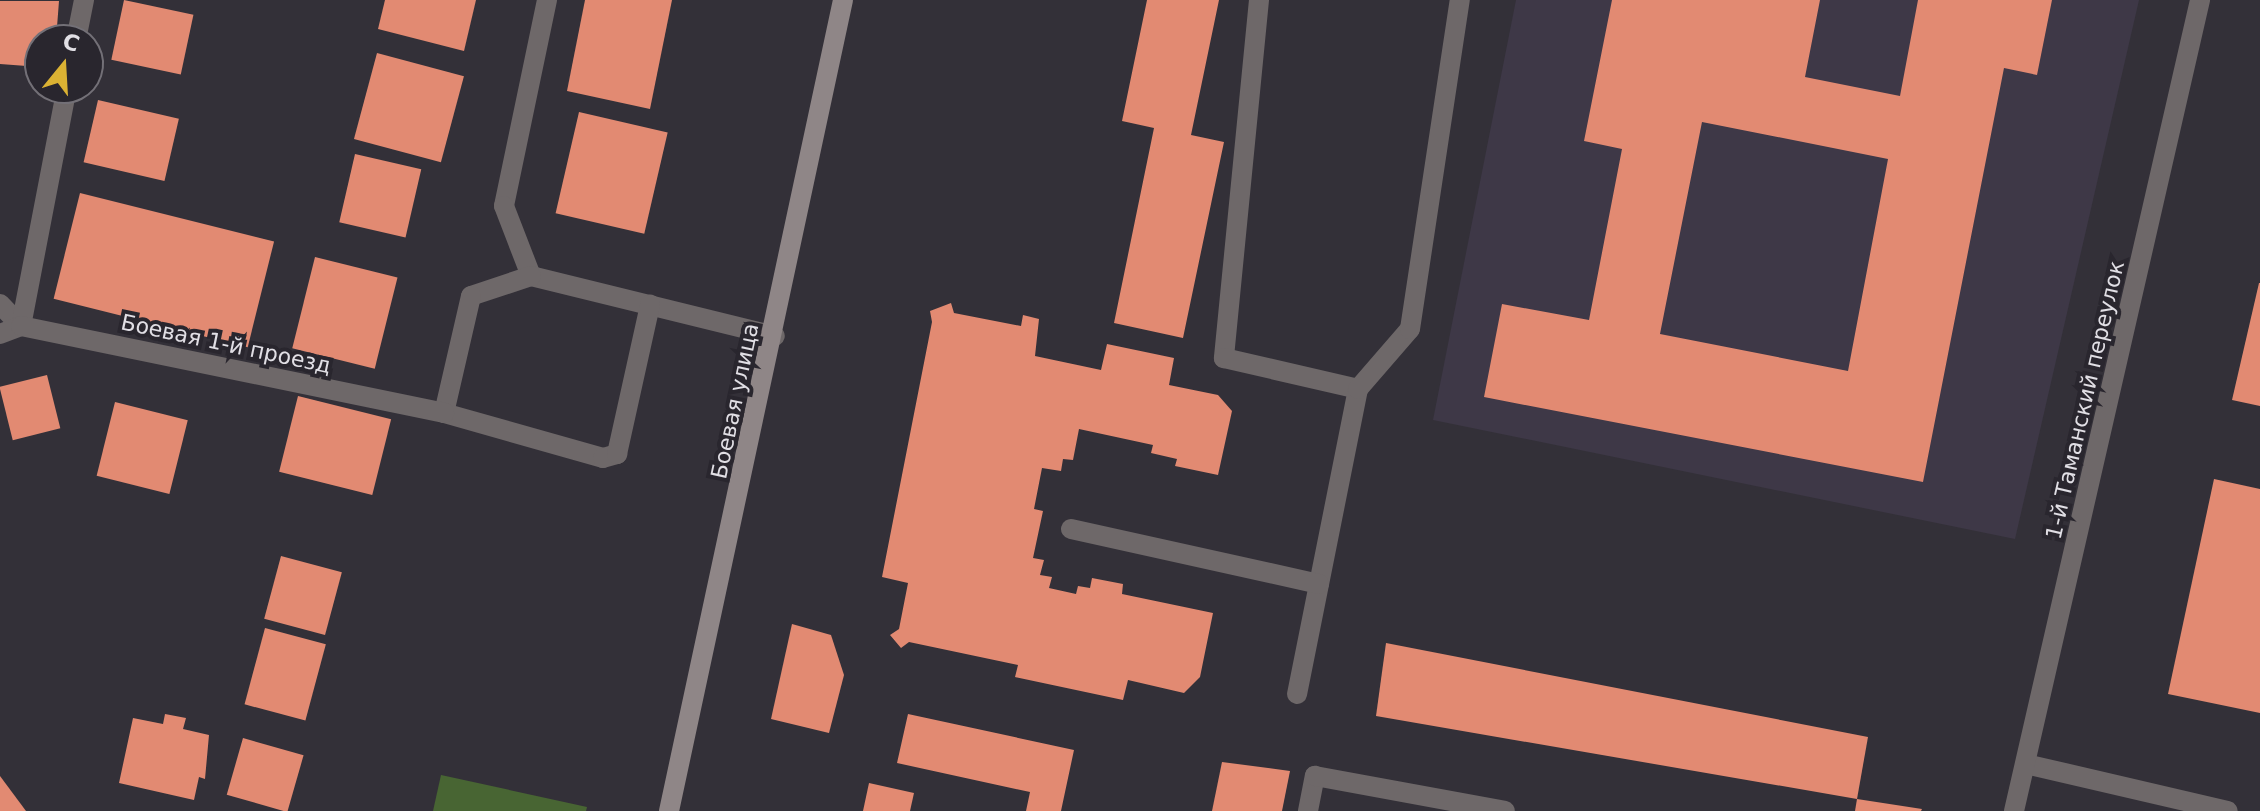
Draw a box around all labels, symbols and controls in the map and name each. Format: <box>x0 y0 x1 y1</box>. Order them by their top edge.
north arrow <box>24 24 104 104</box>
text: С <box>59 28 82 57</box>
street label: 1-й Таманский переулок <box>2040 258 2130 542</box>
street label: Боевая 1-й проезд <box>118 309 334 379</box>
street label: Боевая улица <box>706 321 764 481</box>

